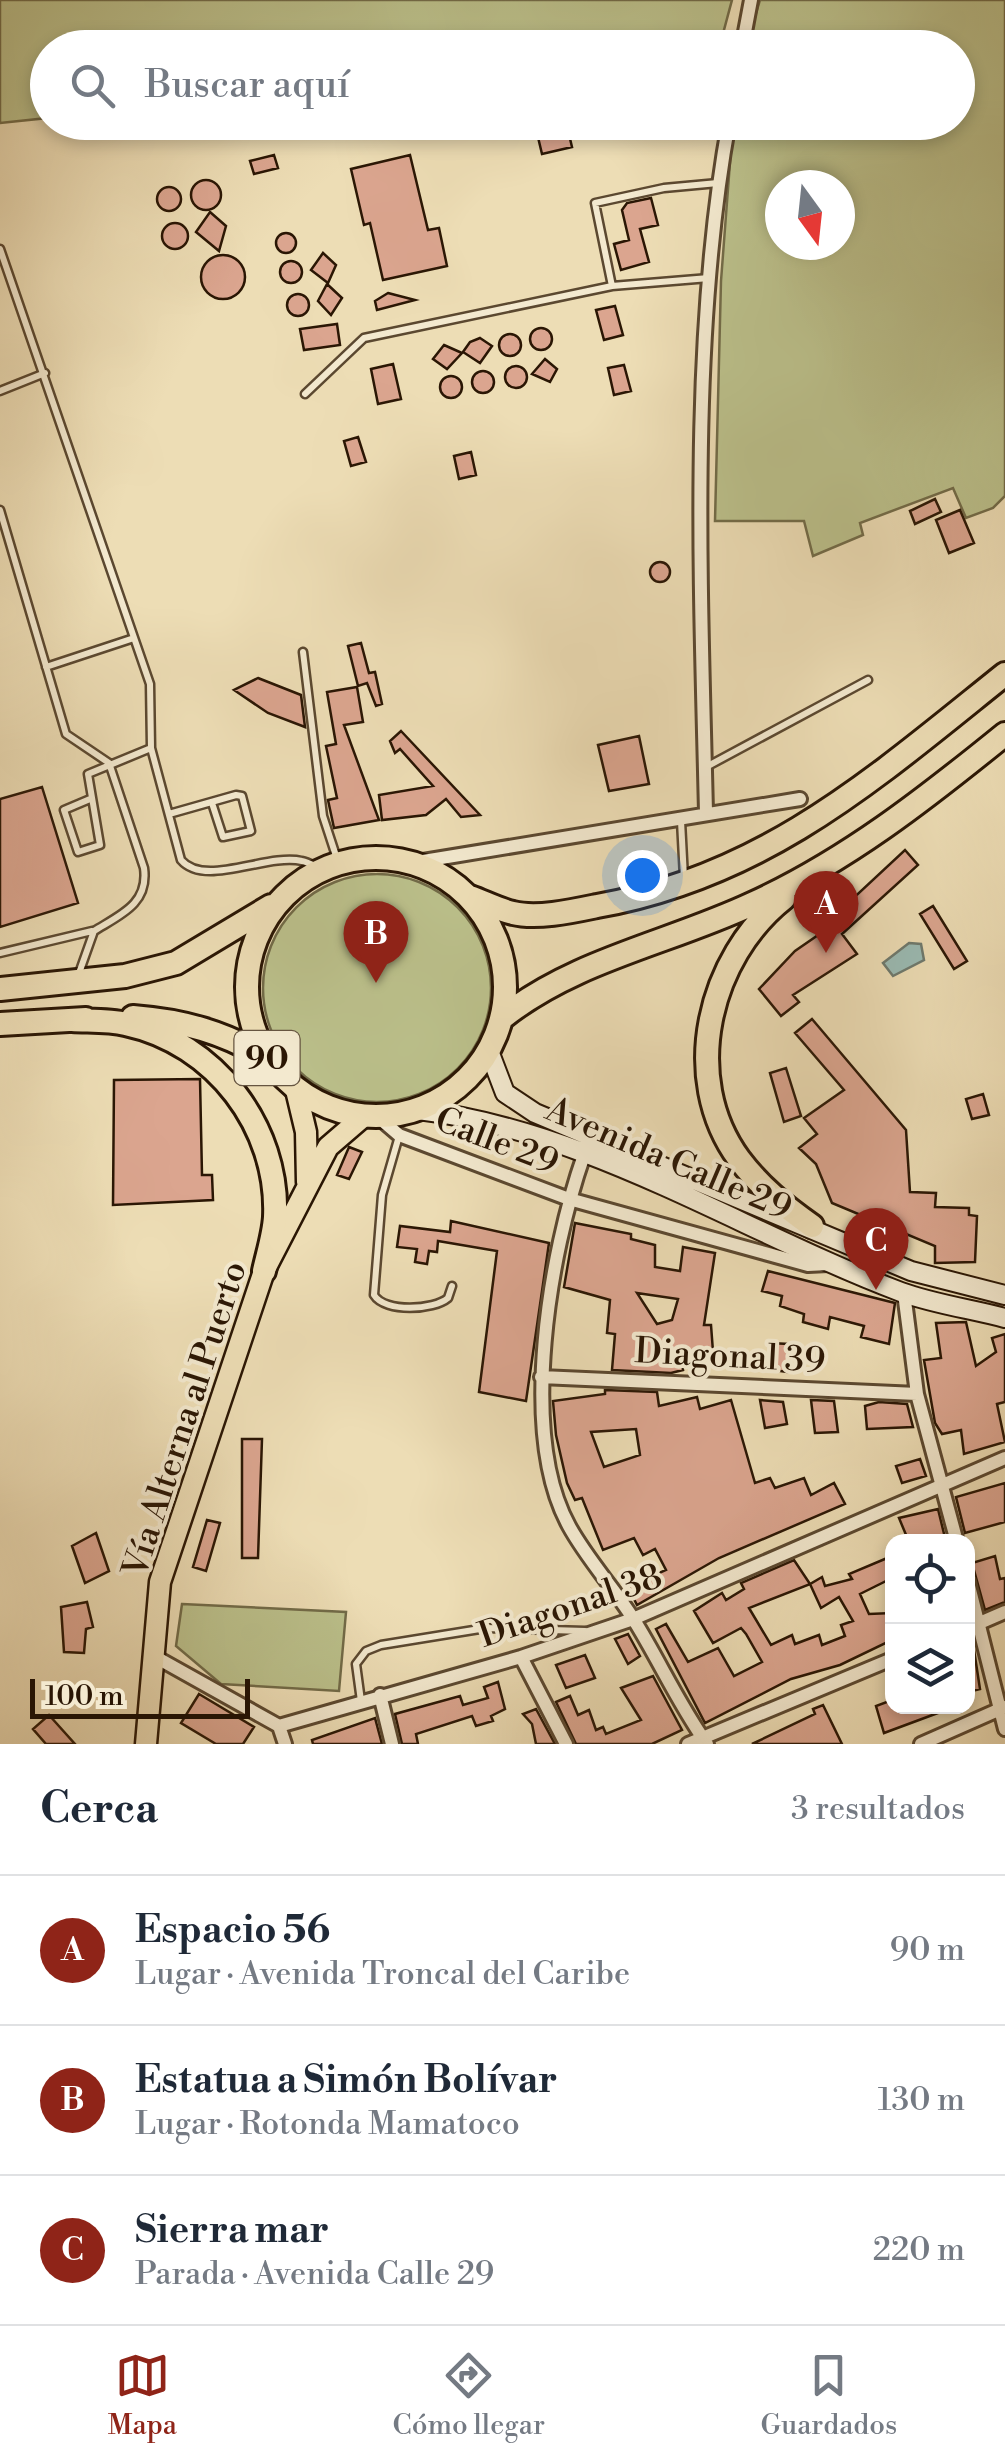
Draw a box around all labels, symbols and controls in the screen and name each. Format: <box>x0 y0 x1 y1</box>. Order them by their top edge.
search box <box>30 30 975 140</box>
icon: search <box>65 58 120 113</box>
text: Buscar aquí <box>145 62 350 109</box>
north arrow <box>765 170 855 260</box>
your location <box>617 850 668 901</box>
pin: A <box>794 870 858 953</box>
pin: B <box>344 900 408 983</box>
road number: 90 <box>234 1031 300 1085</box>
street label: Avenida Calle 29 <box>538 1088 798 1230</box>
street label: Calle 29 <box>429 1098 564 1185</box>
pin: C <box>844 1208 908 1290</box>
street label: Vía Alterna al Puerto <box>114 1256 257 1584</box>
street label: Diagonal 39 <box>633 1330 826 1383</box>
map controls <box>885 1534 975 1714</box>
button: locate <box>885 1534 975 1624</box>
street label: Diagonal 38 <box>473 1555 668 1658</box>
button: layers <box>885 1624 975 1714</box>
scale bar <box>30 1674 250 1718</box>
text: 100 m <box>45 1679 124 1714</box>
text: Cerca <box>40 1783 158 1836</box>
text: 3 resultados <box>791 1789 965 1829</box>
text: Espacio 56 <box>135 1907 330 1954</box>
text: A <box>61 1930 84 1970</box>
text: 90 m <box>890 1930 965 1970</box>
text: Lugar · Avenida Troncal del Caribe <box>135 1954 630 1994</box>
text: Estatua a Simón Bolívar <box>135 2057 558 2104</box>
text: B <box>60 2080 85 2120</box>
text: 130 m <box>878 2080 965 2120</box>
text: Lugar · Rotonda Mamatoco <box>135 2104 520 2144</box>
text: Sierra mar <box>135 2207 329 2254</box>
text: C <box>61 2230 84 2270</box>
text: 220 m <box>873 2230 965 2270</box>
text: Parada · Avenida Calle 29 <box>135 2254 494 2294</box>
tab: Mapa <box>108 2348 177 2443</box>
tab: Cómo llegar <box>393 2348 545 2443</box>
tab: Guardados <box>761 2348 897 2443</box>

